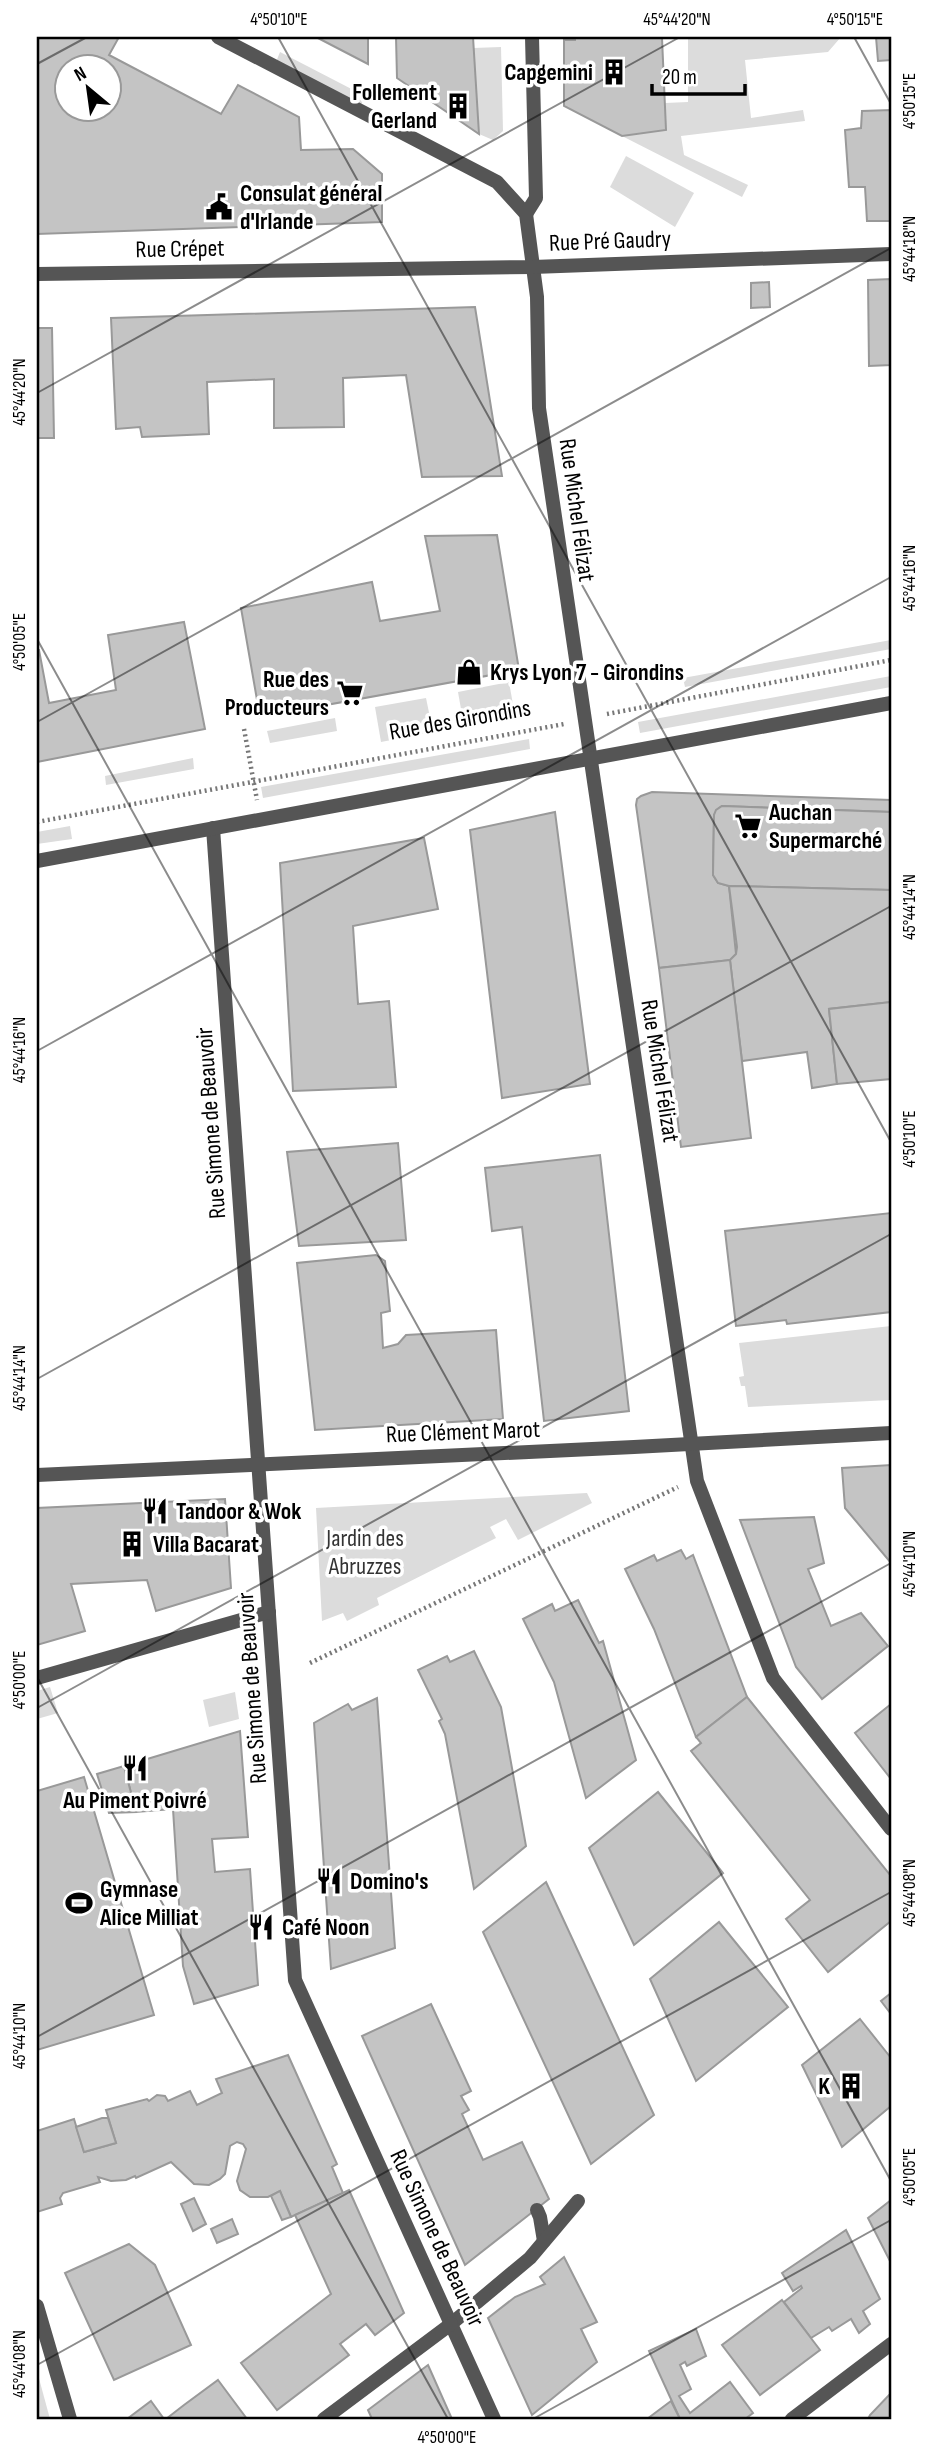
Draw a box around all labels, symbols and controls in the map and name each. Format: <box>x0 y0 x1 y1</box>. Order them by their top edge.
text: 4°50'10"E <box>250 9 308 30</box>
text: 45°44'20"N <box>643 9 711 30</box>
text: 4°50'15"E <box>827 9 883 30</box>
north arrow <box>52 52 122 122</box>
scale bar <box>652 52 744 96</box>
building icon: Capgemini <box>599 57 629 87</box>
place label: Capgemini <box>504 58 593 87</box>
text: N <box>70 62 91 87</box>
text: 20 m <box>662 65 697 90</box>
text: 4°50'15"E <box>899 73 920 129</box>
place label: Follement Gerland <box>352 78 437 135</box>
building icon: Follement Gerland <box>443 91 473 121</box>
place label: Consulat général d'Irlande <box>240 179 382 236</box>
public building icon: Consulat général d'Irlande <box>204 192 234 222</box>
text: 45°44'18"N <box>899 216 920 282</box>
street label: Rue Pré Gaudry <box>548 224 672 258</box>
street label: Rue Crépet <box>135 234 225 264</box>
text: 45°44'20"N <box>9 358 30 426</box>
street label: Rue Michel Félizat <box>553 437 601 583</box>
text: 45°44'16"N <box>899 545 920 611</box>
text: 4°50'05"E <box>9 613 30 671</box>
shop icon: Krys Lyon 7 - Girondins <box>454 657 484 687</box>
place label: Krys Lyon 7 - Girondins <box>490 658 684 687</box>
place label: Rue des Producteurs <box>225 665 329 722</box>
supermarket icon: Rue des Producteurs <box>335 678 365 708</box>
street label: Rue des Girondins <box>387 693 533 747</box>
place label: Auchan Supermarché <box>768 798 882 855</box>
supermarket icon: Auchan Supermarché <box>733 811 763 841</box>
text: 45°44'14"N <box>899 874 920 940</box>
street label: Rue Michel Félizat <box>634 998 686 1144</box>
text: 45°44'16"N <box>9 1017 30 1083</box>
street label: Rue Simone de Beauvoir <box>190 1026 232 1220</box>
text: 4°50'10"E <box>899 1110 920 1168</box>
text: 45°44'14"N <box>9 1345 30 1411</box>
street label: Rue Clément Marot <box>385 1415 541 1449</box>
restaurant icon: Tandoor & Wok <box>140 1496 170 1526</box>
place label: Tandoor & Wok <box>176 1497 301 1526</box>
park label: Jardin des Abruzzes <box>325 1524 404 1581</box>
building icon: Villa Bacarat <box>117 1529 147 1559</box>
place label: Villa Bacarat <box>153 1530 259 1559</box>
text: 45°44'10"N <box>899 1531 920 1597</box>
street label: Rue Simone de Beauvoir <box>231 1591 273 1785</box>
text: 4°50'00"E <box>9 1650 30 1710</box>
restaurant icon: Au Piment Poivré <box>120 1753 150 1783</box>
place label: Au Piment Poivré <box>62 1786 207 1815</box>
text: 45°44'08"N <box>899 1859 920 1927</box>
restaurant icon: Domino's <box>314 1866 344 1896</box>
place label: Domino's <box>350 1867 428 1896</box>
place label: Gymnase Alice Milliat <box>99 1875 199 1932</box>
sports icon: Gymnase Alice Milliat <box>64 1888 94 1918</box>
restaurant icon: Café Noon <box>246 1912 276 1942</box>
place label: Café Noon <box>282 1913 369 1942</box>
text: 45°44'10"N <box>9 2003 30 2069</box>
building icon: K <box>836 2071 866 2101</box>
place label: K <box>818 2072 830 2101</box>
street label: Rue Simone de Beauvoir <box>383 2145 491 2331</box>
text: 4°50'05"E <box>899 2148 920 2206</box>
text: 45°44'08"N <box>9 2330 30 2398</box>
text: 4°50'00"E <box>417 2427 477 2448</box>

